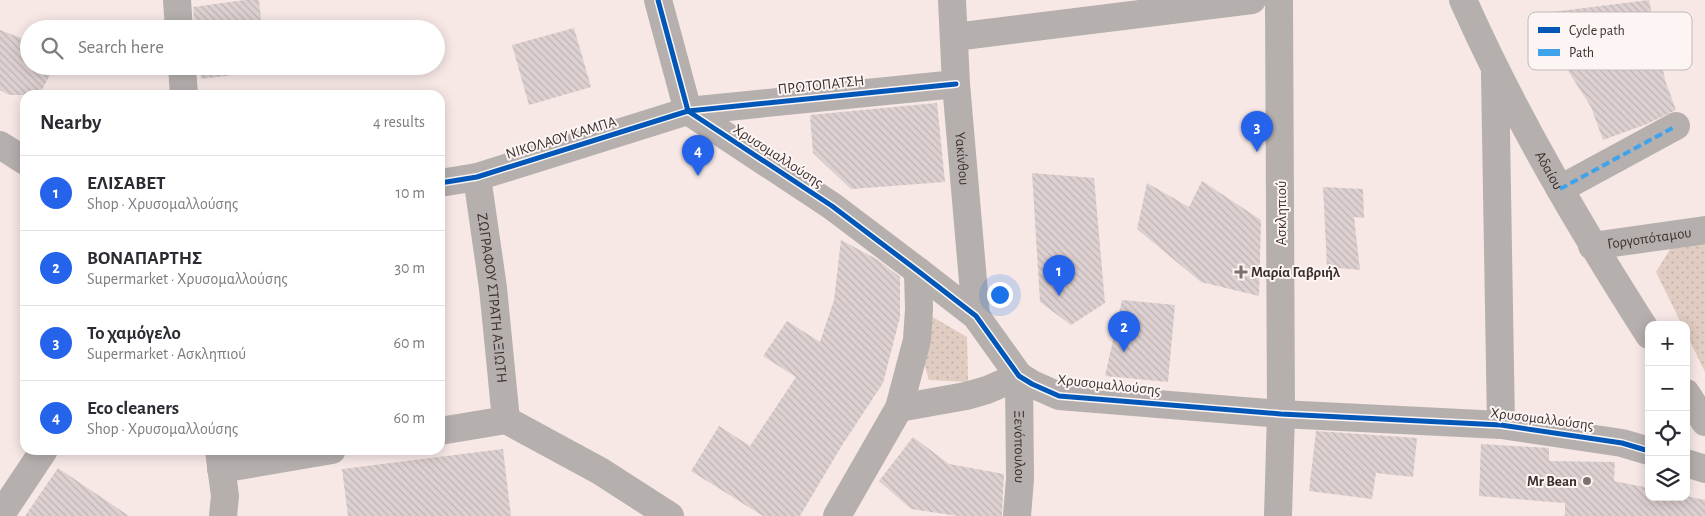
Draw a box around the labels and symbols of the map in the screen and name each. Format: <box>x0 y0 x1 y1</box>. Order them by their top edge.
legend <box>1528 12 1692 70</box>
text: Cycle path <box>1569 24 1625 38</box>
text: Path <box>1569 46 1594 60</box>
street label: ΠΡΩΤΟΠΑΤΣΗ <box>777 73 865 97</box>
pin: 3 <box>1241 111 1273 152</box>
street label: ΝΙΚΟΛΑΟΥ ΚΑΜΠΑ <box>504 114 618 162</box>
street label: Χρυσομαλλούσης <box>730 121 826 191</box>
street label: Υακίνθου <box>953 131 972 186</box>
pin: 4 <box>682 135 714 176</box>
street label: Αδαίου <box>1533 148 1566 192</box>
street label: Ασκληπιού <box>1274 181 1289 245</box>
street label: ΖΩΓΡΑΦΟΥ ΣΤΡΑΤΗ ΑΞΙΩΤΗ <box>475 212 510 384</box>
street label: Γοργοπόταμου <box>1606 224 1692 251</box>
pin: 1 <box>1043 255 1075 296</box>
place label: Μαρία Γαβριήλ <box>1251 265 1341 280</box>
marker: Μαρία Γαβριήλ <box>1235 266 1247 278</box>
your location <box>987 282 1013 308</box>
pin: 2 <box>1108 311 1140 352</box>
street label: Χρυσομαλλούσης <box>1057 372 1162 398</box>
street label: Χρυσομαλλούσης <box>1490 405 1595 433</box>
street label: Ξενόπουλου <box>1012 410 1028 484</box>
place label: Mr Bean <box>1527 474 1577 489</box>
marker: Mr Bean <box>1581 475 1593 487</box>

